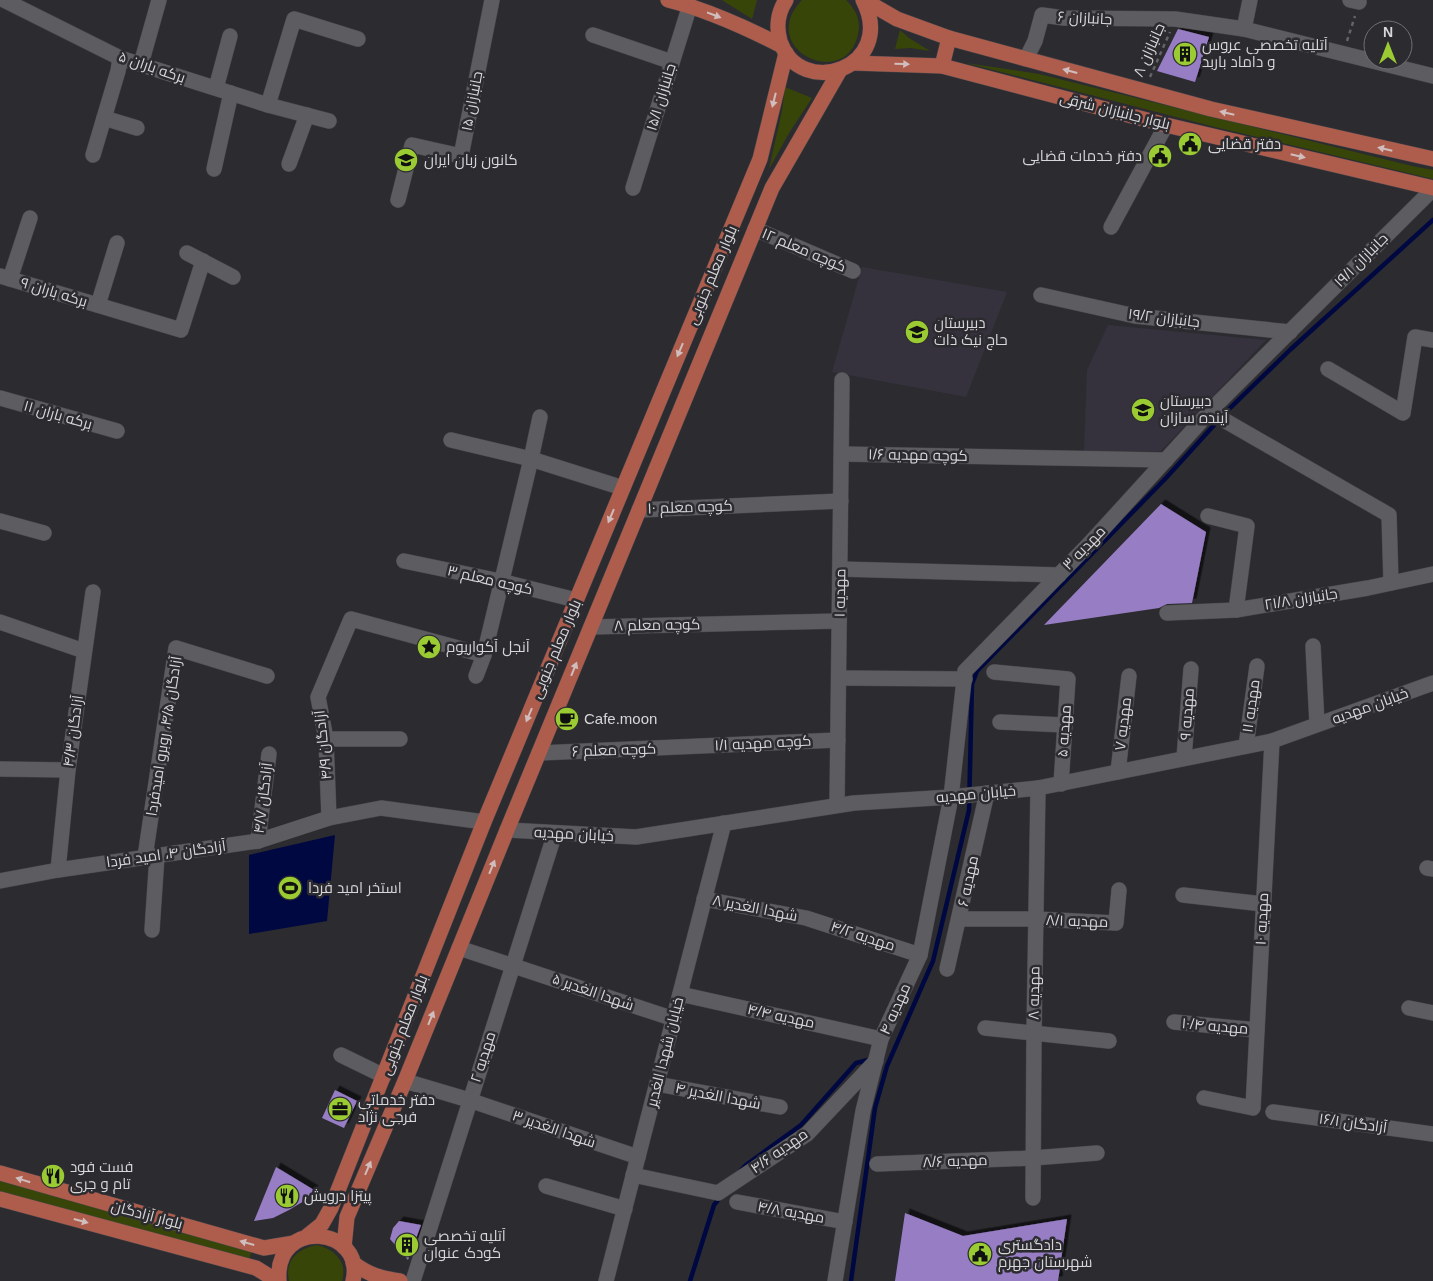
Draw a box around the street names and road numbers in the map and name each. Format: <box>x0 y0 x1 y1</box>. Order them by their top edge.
street label: جانبازان ۶ <box>1057 8 1113 29</box>
street label: جانبازان ۸ <box>1129 20 1170 80</box>
street label: برکه باران ۵ <box>116 47 188 88</box>
street label: جانبازان ۱۵/۱ <box>642 61 681 133</box>
street label: جانبازان ۱۵ <box>457 70 488 133</box>
street label: بلوار جانبازان شرقی <box>1058 89 1172 134</box>
street label: بلوار معلم جنوبی <box>683 223 742 328</box>
street label: کوچه معلم ۱۲ <box>759 224 849 277</box>
street label: جانبازان ۱۹/۱ <box>1330 229 1392 291</box>
street label: برکه باران ۹ <box>18 273 90 312</box>
street label: جانبازان ۱۹/۲ <box>1127 305 1201 332</box>
street label: برکه باران ۱۱ <box>21 397 94 434</box>
street label: کوچه مهدیه ۱/۶ <box>868 445 968 466</box>
street label: کوچه معلم ۱۰ <box>647 497 733 518</box>
street label: مهدیه ۳ <box>1059 522 1110 575</box>
street label: کوچه معلم ۳ <box>445 561 535 600</box>
street label: مهدیه ۱ <box>831 568 850 618</box>
street label: جانبازان ۲۱/۸ <box>1263 584 1339 615</box>
street label: بلوار معلم جنوبی <box>527 597 586 702</box>
street label: کوچه معلم ۸ <box>614 615 700 636</box>
street label: آزادگان ۴/۵، روبرو امیدفردا <box>142 655 187 817</box>
street label: مهدیه ۱۱ <box>1238 678 1265 734</box>
street label: خیابان مهدیه <box>1329 684 1411 729</box>
street label: مهدیه ۹ <box>1176 687 1199 741</box>
street label: آزادگان ۴/۳ <box>59 694 88 768</box>
street label: مهدیه ۷ <box>1111 696 1136 752</box>
street label: مهدیه ۵ <box>1053 704 1076 758</box>
street label: آزادگان ۴/۹ <box>310 709 337 781</box>
street label: کوچه مهدیه ۱/۱ <box>714 731 812 756</box>
street label: کوچه معلم ۶ <box>572 740 656 761</box>
street label: آزادگان ۴/۷ <box>250 761 277 835</box>
street label: خیابان مهدیه <box>935 782 1017 807</box>
street label: خیابان مهدیه <box>534 823 614 846</box>
street label: آزادگان ۴، امید فردا <box>105 837 227 872</box>
street label: مهدیه ۶ <box>954 854 983 908</box>
street label: شهدا الغدیر ۸ <box>711 891 799 926</box>
street label: مهدیه ۱۰ <box>1252 892 1273 946</box>
street label: مهدیه ۸/۱ <box>1045 911 1109 932</box>
street label: مهدیه ۴/۲ <box>828 917 897 956</box>
street label: مهدیه ۸ <box>1025 966 1044 1020</box>
street label: شهدا الغدیر ۵ <box>549 970 636 1015</box>
street label: بلوار معلم جنوبی <box>377 972 432 1078</box>
street label: مهدیه ۴ <box>876 981 915 1038</box>
street label: خیابان شهدا الغدیر <box>642 995 688 1110</box>
street label: مهدیه ۴/۴ <box>745 1000 816 1033</box>
street label: مهدیه ۱۰/۴ <box>1181 1014 1249 1039</box>
street label: مهدیه ۲ <box>466 1029 501 1085</box>
street label: شهدا الغدیر ۴ <box>673 1079 762 1114</box>
street label: شهدا الغدیر ۳ <box>510 1106 598 1153</box>
street label: آزادگان ۱۶/۱ <box>1318 1109 1388 1138</box>
street label: مهدیه ۴/۶ <box>747 1125 812 1178</box>
street label: مهدیه ۸/۶ <box>922 1151 988 1172</box>
street label: بلوار آزادگان <box>109 1197 185 1234</box>
street label: مهدیه ۴/۸ <box>756 1197 826 1228</box>

